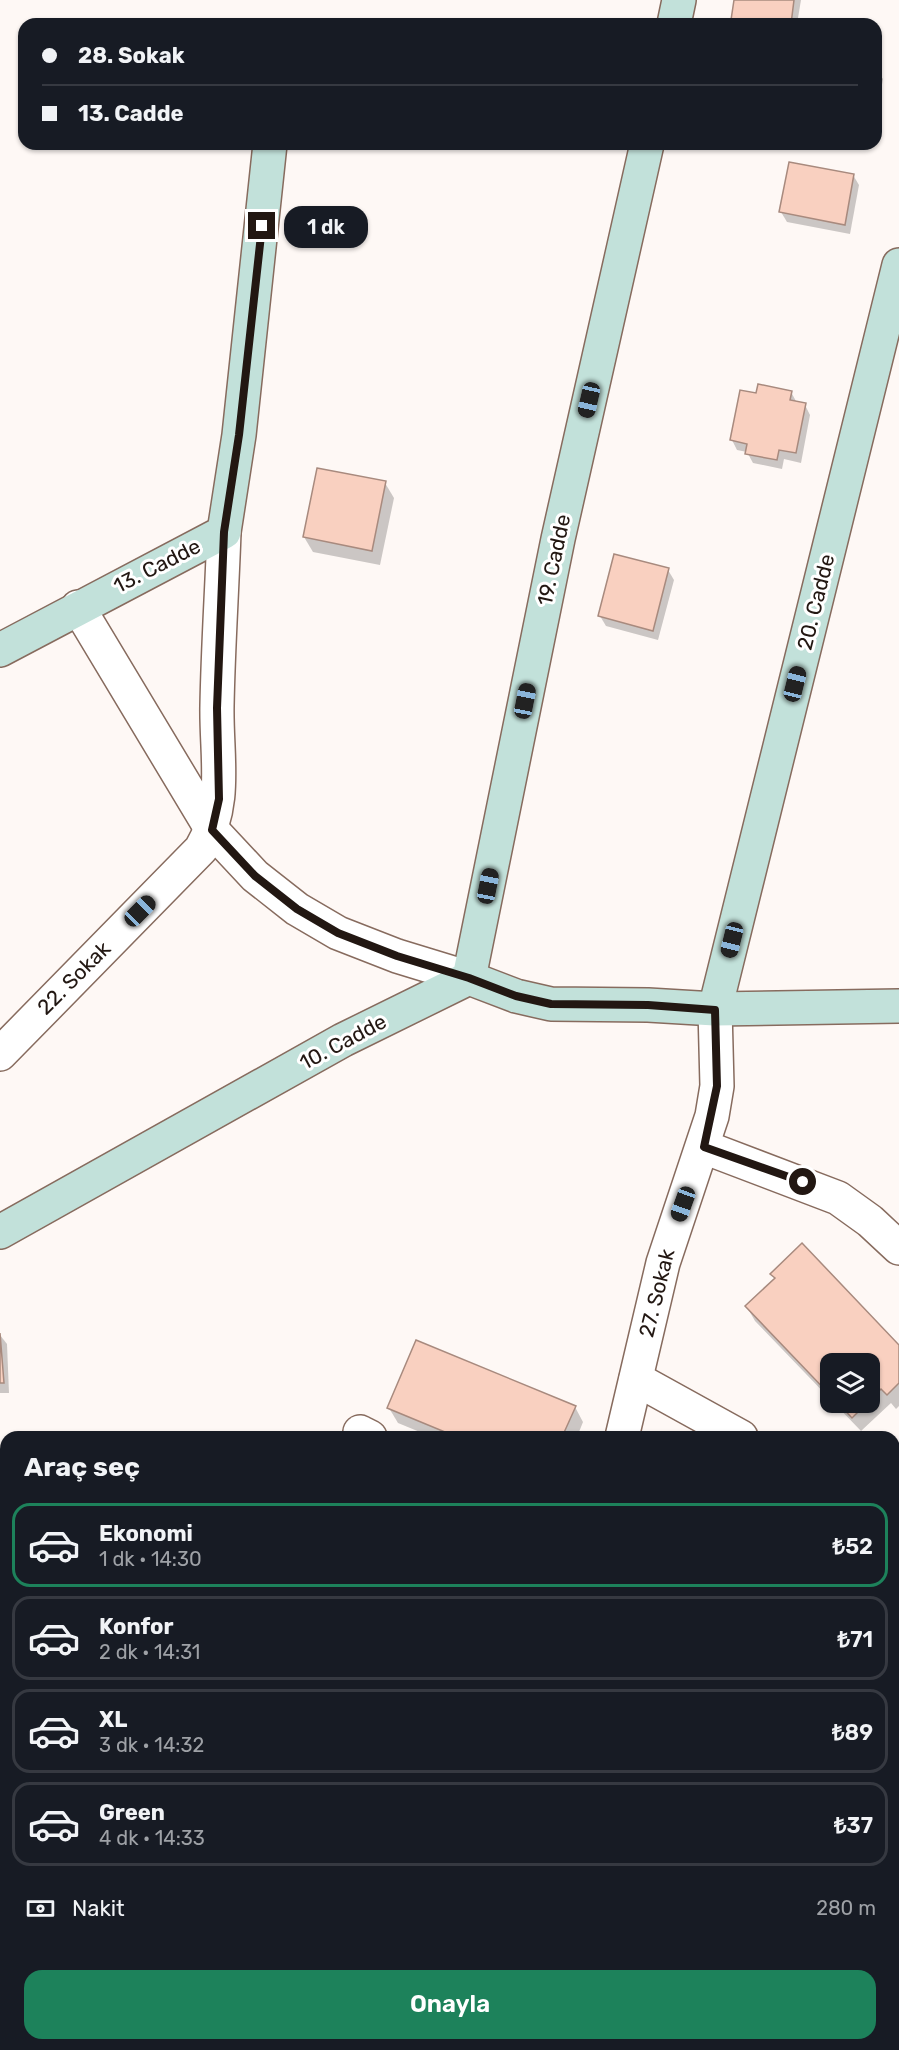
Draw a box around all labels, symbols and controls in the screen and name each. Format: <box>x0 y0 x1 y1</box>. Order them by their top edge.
text: 28. Sokak <box>78 42 185 69</box>
text: 13. Cadde <box>78 100 184 127</box>
callout: 1 dk <box>283 205 367 247</box>
route end <box>248 212 275 239</box>
text: 1 dk <box>307 215 345 239</box>
car <box>576 380 602 420</box>
street label: 19. Cadde <box>532 512 575 608</box>
street label: 13. Cadde <box>109 533 204 598</box>
street label: 20. Cadde <box>792 551 840 653</box>
car <box>782 664 808 704</box>
car <box>513 682 537 720</box>
car <box>476 867 500 905</box>
car <box>121 892 159 930</box>
car <box>719 920 745 960</box>
street label: 22. Sokak <box>32 936 116 1019</box>
street label: 10. Cadde <box>295 1008 390 1075</box>
route start <box>789 1168 816 1195</box>
car <box>668 1184 698 1224</box>
street label: 27. Sokak <box>633 1246 680 1340</box>
map controls <box>820 1353 880 1413</box>
button: layers <box>820 1353 880 1413</box>
text: Araç seç <box>24 1451 140 1483</box>
icon: car <box>27 1518 81 1572</box>
text: Ekonomi <box>99 1520 193 1547</box>
text: ₺52 <box>833 1533 873 1560</box>
text: 1 dk · 14:30 <box>99 1547 202 1571</box>
icon: car <box>27 1611 81 1665</box>
text: Konfor <box>99 1613 173 1640</box>
text: ₺71 <box>838 1626 873 1653</box>
text: 2 dk · 14:31 <box>99 1640 200 1664</box>
icon: car <box>27 1704 81 1758</box>
text: XL <box>99 1706 127 1733</box>
text: ₺89 <box>832 1719 873 1746</box>
text: 3 dk · 14:32 <box>99 1733 204 1757</box>
icon: car <box>27 1797 81 1851</box>
text: Green <box>99 1799 165 1826</box>
text: ₺37 <box>834 1812 873 1839</box>
text: 4 dk · 14:33 <box>99 1826 205 1850</box>
icon: cash <box>24 1892 57 1925</box>
text: Nakit <box>72 1895 125 1922</box>
text: 280 m <box>816 1896 876 1920</box>
button: Onayla <box>24 1970 876 2039</box>

